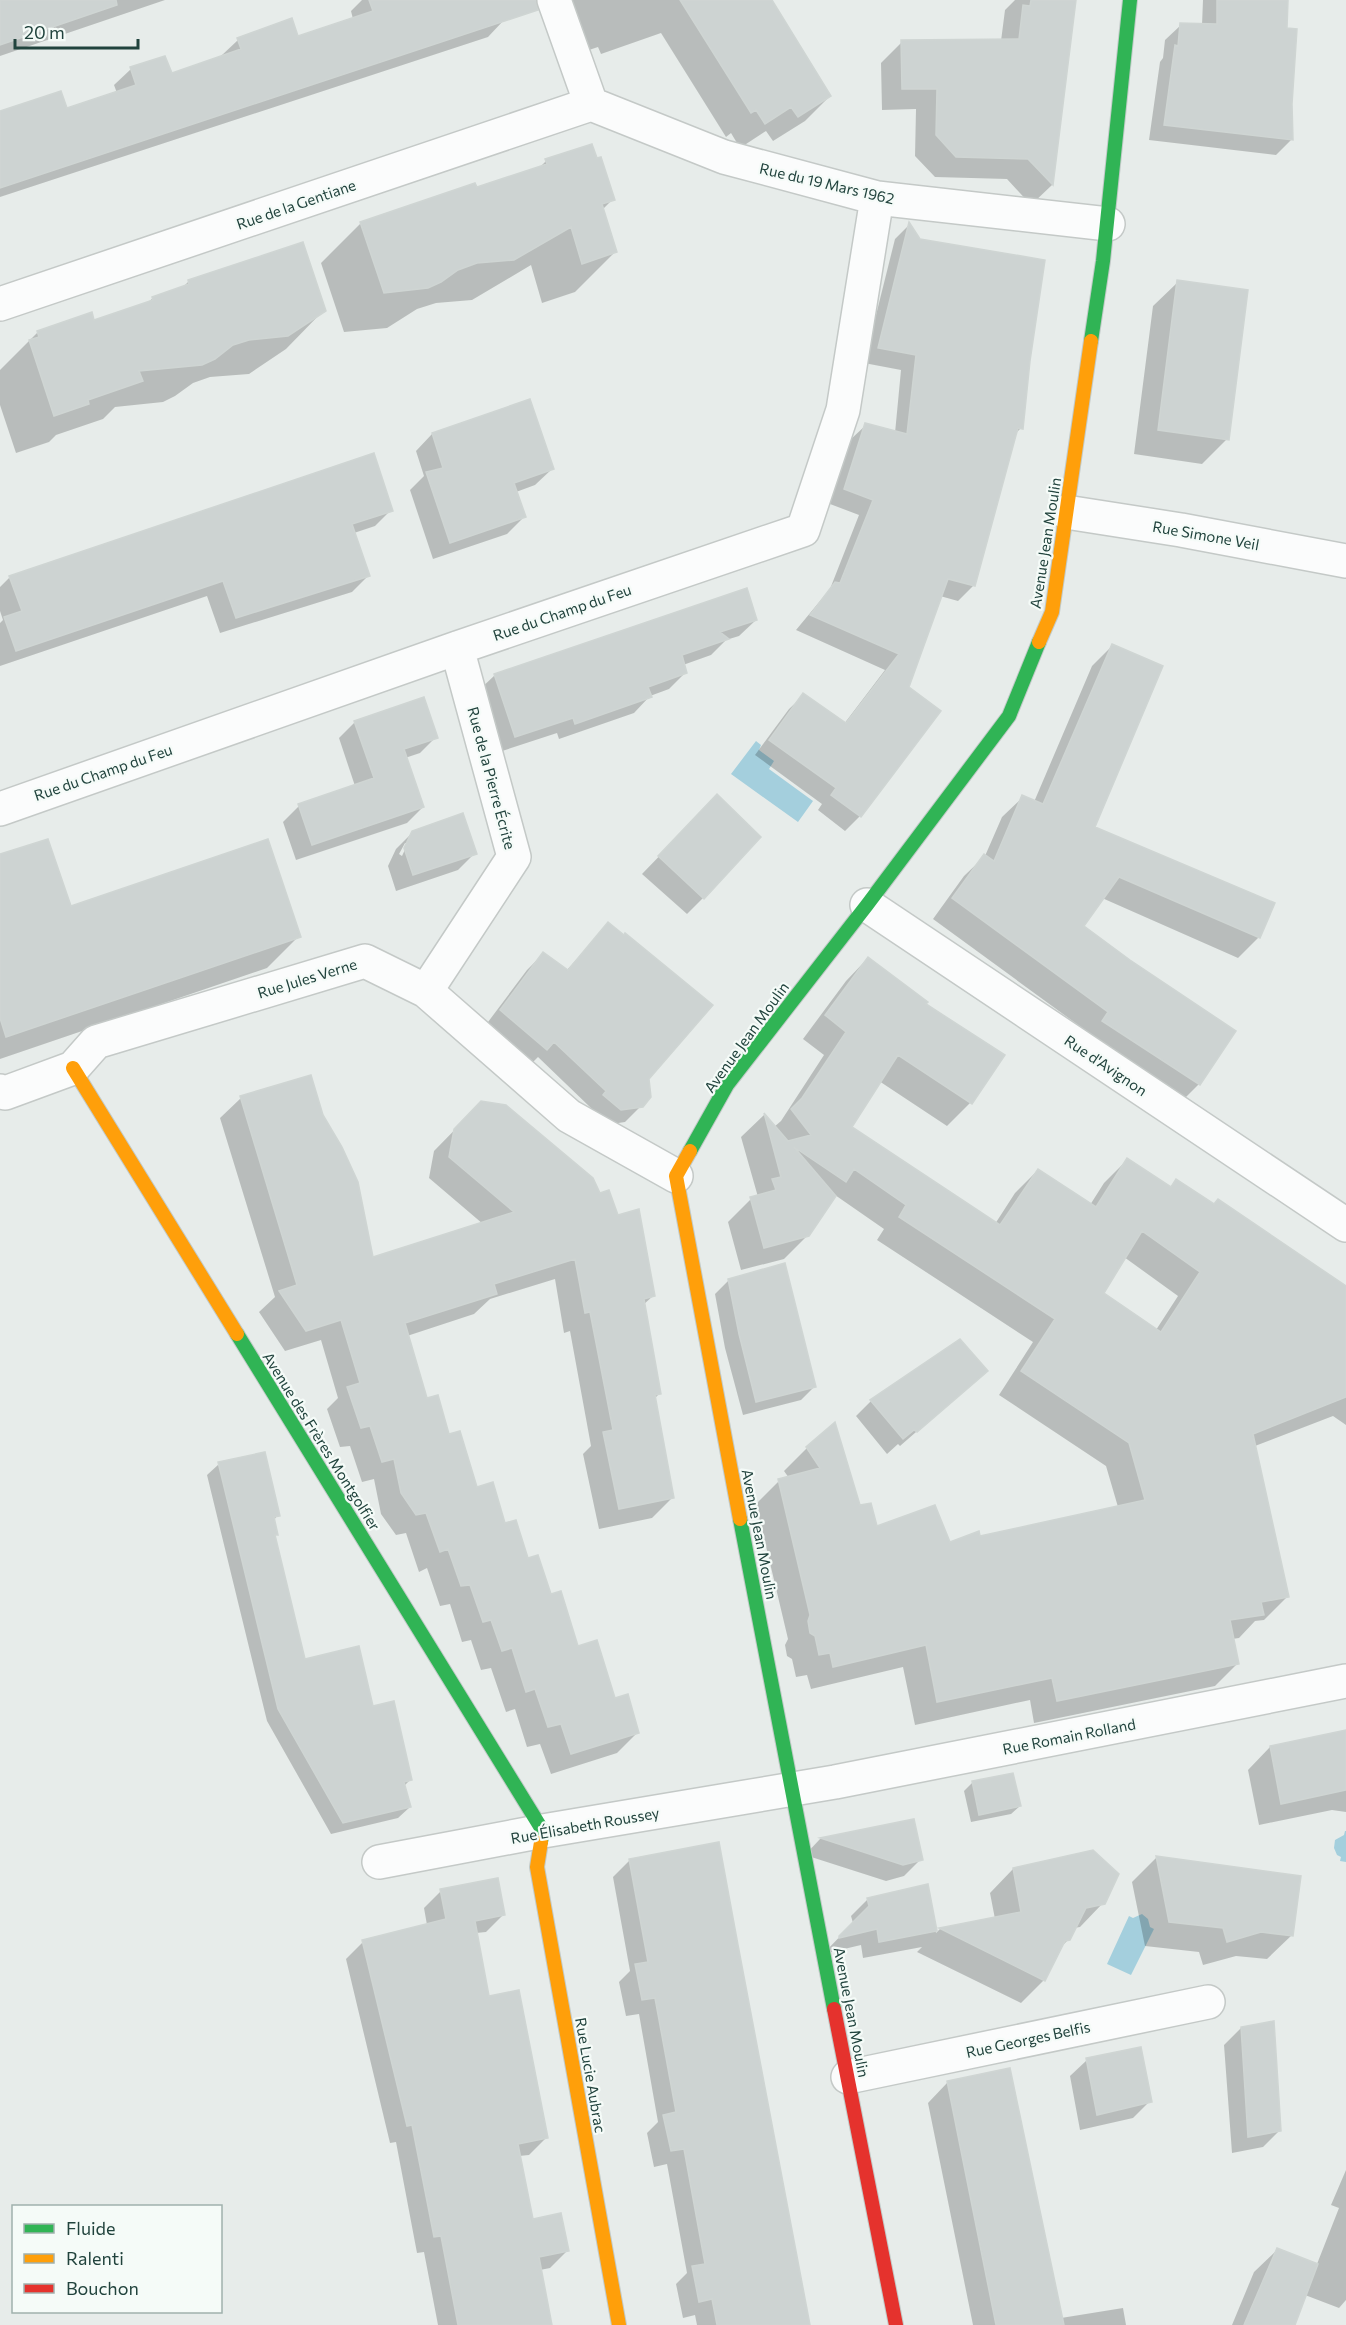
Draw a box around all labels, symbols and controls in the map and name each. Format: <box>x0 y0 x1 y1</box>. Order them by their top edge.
scale bar <box>15 12 138 50</box>
text: 20 m <box>24 21 65 43</box>
street label: Rue du 19 Mars 1962 <box>758 159 896 207</box>
street label: Rue de la Gentiane <box>234 175 358 233</box>
street label: Avenue Jean Moulin <box>1026 476 1064 610</box>
street label: Rue Simone Veil <box>1151 517 1261 553</box>
street label: Rue du Champ du Feu <box>490 580 634 644</box>
street label: Rue de la Pierre Écrite <box>464 704 521 851</box>
street label: Rue du Champ du Feu <box>31 740 175 804</box>
street label: Rue Jules Verne <box>255 954 359 1002</box>
street label: Avenue Jean Moulin <box>700 978 792 1096</box>
street label: Rue d'Avignon <box>1061 1031 1151 1099</box>
street label: Avenue des Frères Montgolfier <box>260 1348 384 1534</box>
street label: Avenue Jean Moulin <box>739 1467 781 1601</box>
street label: Rue Romain Rolland <box>1001 1714 1137 1758</box>
street label: Rue Élisabeth Roussey <box>509 1802 661 1847</box>
street label: Avenue Jean Moulin <box>831 1945 873 2079</box>
street label: Rue Lucie Aubrac <box>572 2016 610 2134</box>
street label: Rue Georges Belfis <box>964 2017 1092 2061</box>
legend <box>12 2205 222 2313</box>
text: Fluide <box>66 2217 115 2239</box>
text: Ralenti <box>66 2247 124 2269</box>
text: Bouchon <box>66 2277 139 2299</box>

